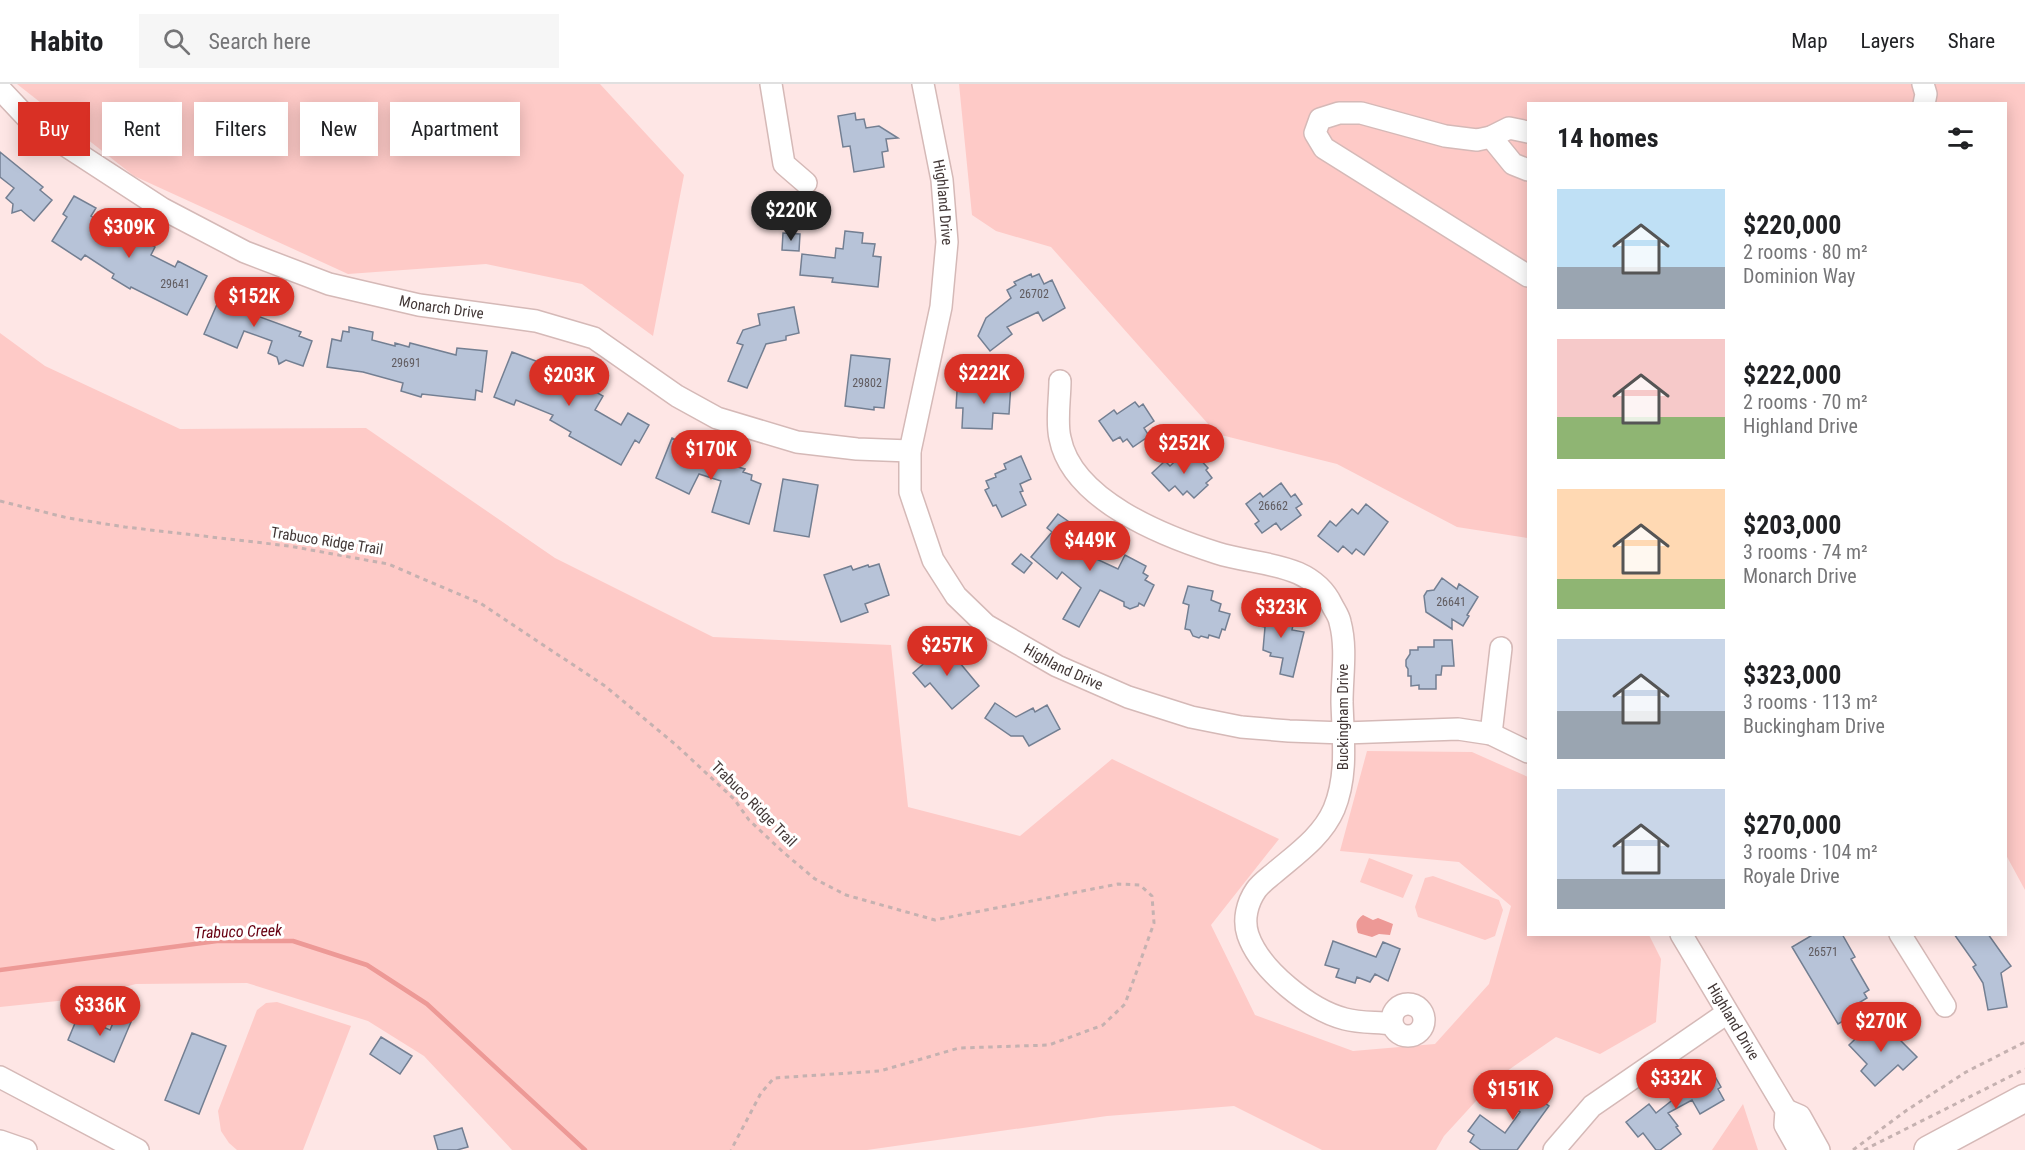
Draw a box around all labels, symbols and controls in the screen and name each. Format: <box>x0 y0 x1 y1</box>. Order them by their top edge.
search box <box>139 14 559 68</box>
text: Habito <box>30 25 103 58</box>
icon: search <box>160 25 193 58</box>
text: Search here <box>208 29 311 54</box>
text: Map <box>1791 29 1828 53</box>
text: Layers <box>1861 29 1915 53</box>
text: Share <box>1948 29 1995 53</box>
chip: Buy <box>18 102 90 156</box>
chip: Rent <box>102 102 182 156</box>
chip: Filters <box>194 102 288 156</box>
chip: New <box>300 102 378 156</box>
chip: Apartment <box>390 102 520 156</box>
icon: filters <box>1944 122 1977 155</box>
text: 14 homes <box>1557 123 1659 153</box>
street label: Highland Drive <box>929 158 956 246</box>
pin: $220K <box>749 191 833 242</box>
text: $220K <box>765 198 817 222</box>
pin: $309K <box>87 208 171 259</box>
text: $220,000 <box>1743 210 1841 240</box>
icon: home <box>1605 213 1677 285</box>
text: $309K <box>103 215 155 239</box>
text: 2 rooms · 80 m² <box>1743 240 1868 264</box>
text: Dominion Way <box>1743 264 1855 288</box>
house number: 29641 <box>160 277 190 291</box>
pin: $152K <box>212 277 296 328</box>
text: $152K <box>228 284 280 308</box>
house number: 26702 <box>1019 287 1049 301</box>
street label: Monarch Drive <box>397 292 485 323</box>
pin: $222K <box>942 354 1026 405</box>
house number: 29691 <box>391 356 421 370</box>
pin: $203K <box>527 356 611 407</box>
text: $222,000 <box>1743 360 1841 390</box>
text: $222K <box>958 361 1010 385</box>
text: $203K <box>543 363 595 387</box>
icon: home <box>1605 363 1677 435</box>
house number: 29802 <box>852 376 882 390</box>
text: 2 rooms · 70 m² <box>1743 390 1868 414</box>
text: Highland Drive <box>1743 414 1858 438</box>
pin: $252K <box>1142 424 1226 475</box>
pin: $170K <box>669 430 753 481</box>
text: $252K <box>1158 431 1210 455</box>
text: $170K <box>685 437 737 461</box>
house number: 26662 <box>1258 499 1288 513</box>
text: $203,000 <box>1743 510 1841 540</box>
icon: home <box>1605 513 1677 585</box>
pin: $449K <box>1048 521 1132 572</box>
street label: Trabuco Ridge Trail <box>270 523 384 559</box>
text: $449K <box>1064 528 1116 552</box>
text: 3 rooms · 74 m² <box>1743 540 1868 564</box>
text: Monarch Drive <box>1743 564 1857 588</box>
pin: $323K <box>1239 588 1323 639</box>
text: $323K <box>1255 595 1307 619</box>
house number: 26641 <box>1436 595 1466 609</box>
pin: $257K <box>905 626 989 677</box>
text: $257K <box>921 633 973 657</box>
street label: Highland Drive <box>1021 640 1106 694</box>
text: $323,000 <box>1743 660 1841 690</box>
icon: home <box>1605 663 1677 735</box>
street label: Buckingham Drive <box>1334 664 1352 770</box>
text: 3 rooms · 113 m² <box>1743 690 1878 714</box>
text: Buckingham Drive <box>1743 714 1885 738</box>
street label: Trabuco Ridge Trail <box>708 758 800 850</box>
text: $270,000 <box>1743 810 1841 840</box>
icon: home <box>1605 813 1677 885</box>
text: 3 rooms · 104 m² <box>1743 840 1878 864</box>
text: Royale Drive <box>1743 864 1840 888</box>
water label: Trabuco Creek <box>194 920 283 943</box>
house number: 26571 <box>1808 945 1838 959</box>
street label: Highland Drive <box>1703 980 1763 1063</box>
pin: $336K <box>58 986 142 1037</box>
text: $336K <box>74 993 126 1017</box>
pin: $270K <box>1839 1002 1923 1053</box>
text: $270K <box>1855 1009 1907 1033</box>
pin: $332K <box>1634 1059 1718 1110</box>
text: $332K <box>1650 1066 1702 1090</box>
pin: $151K <box>1471 1070 1555 1121</box>
text: $151K <box>1487 1077 1539 1101</box>

